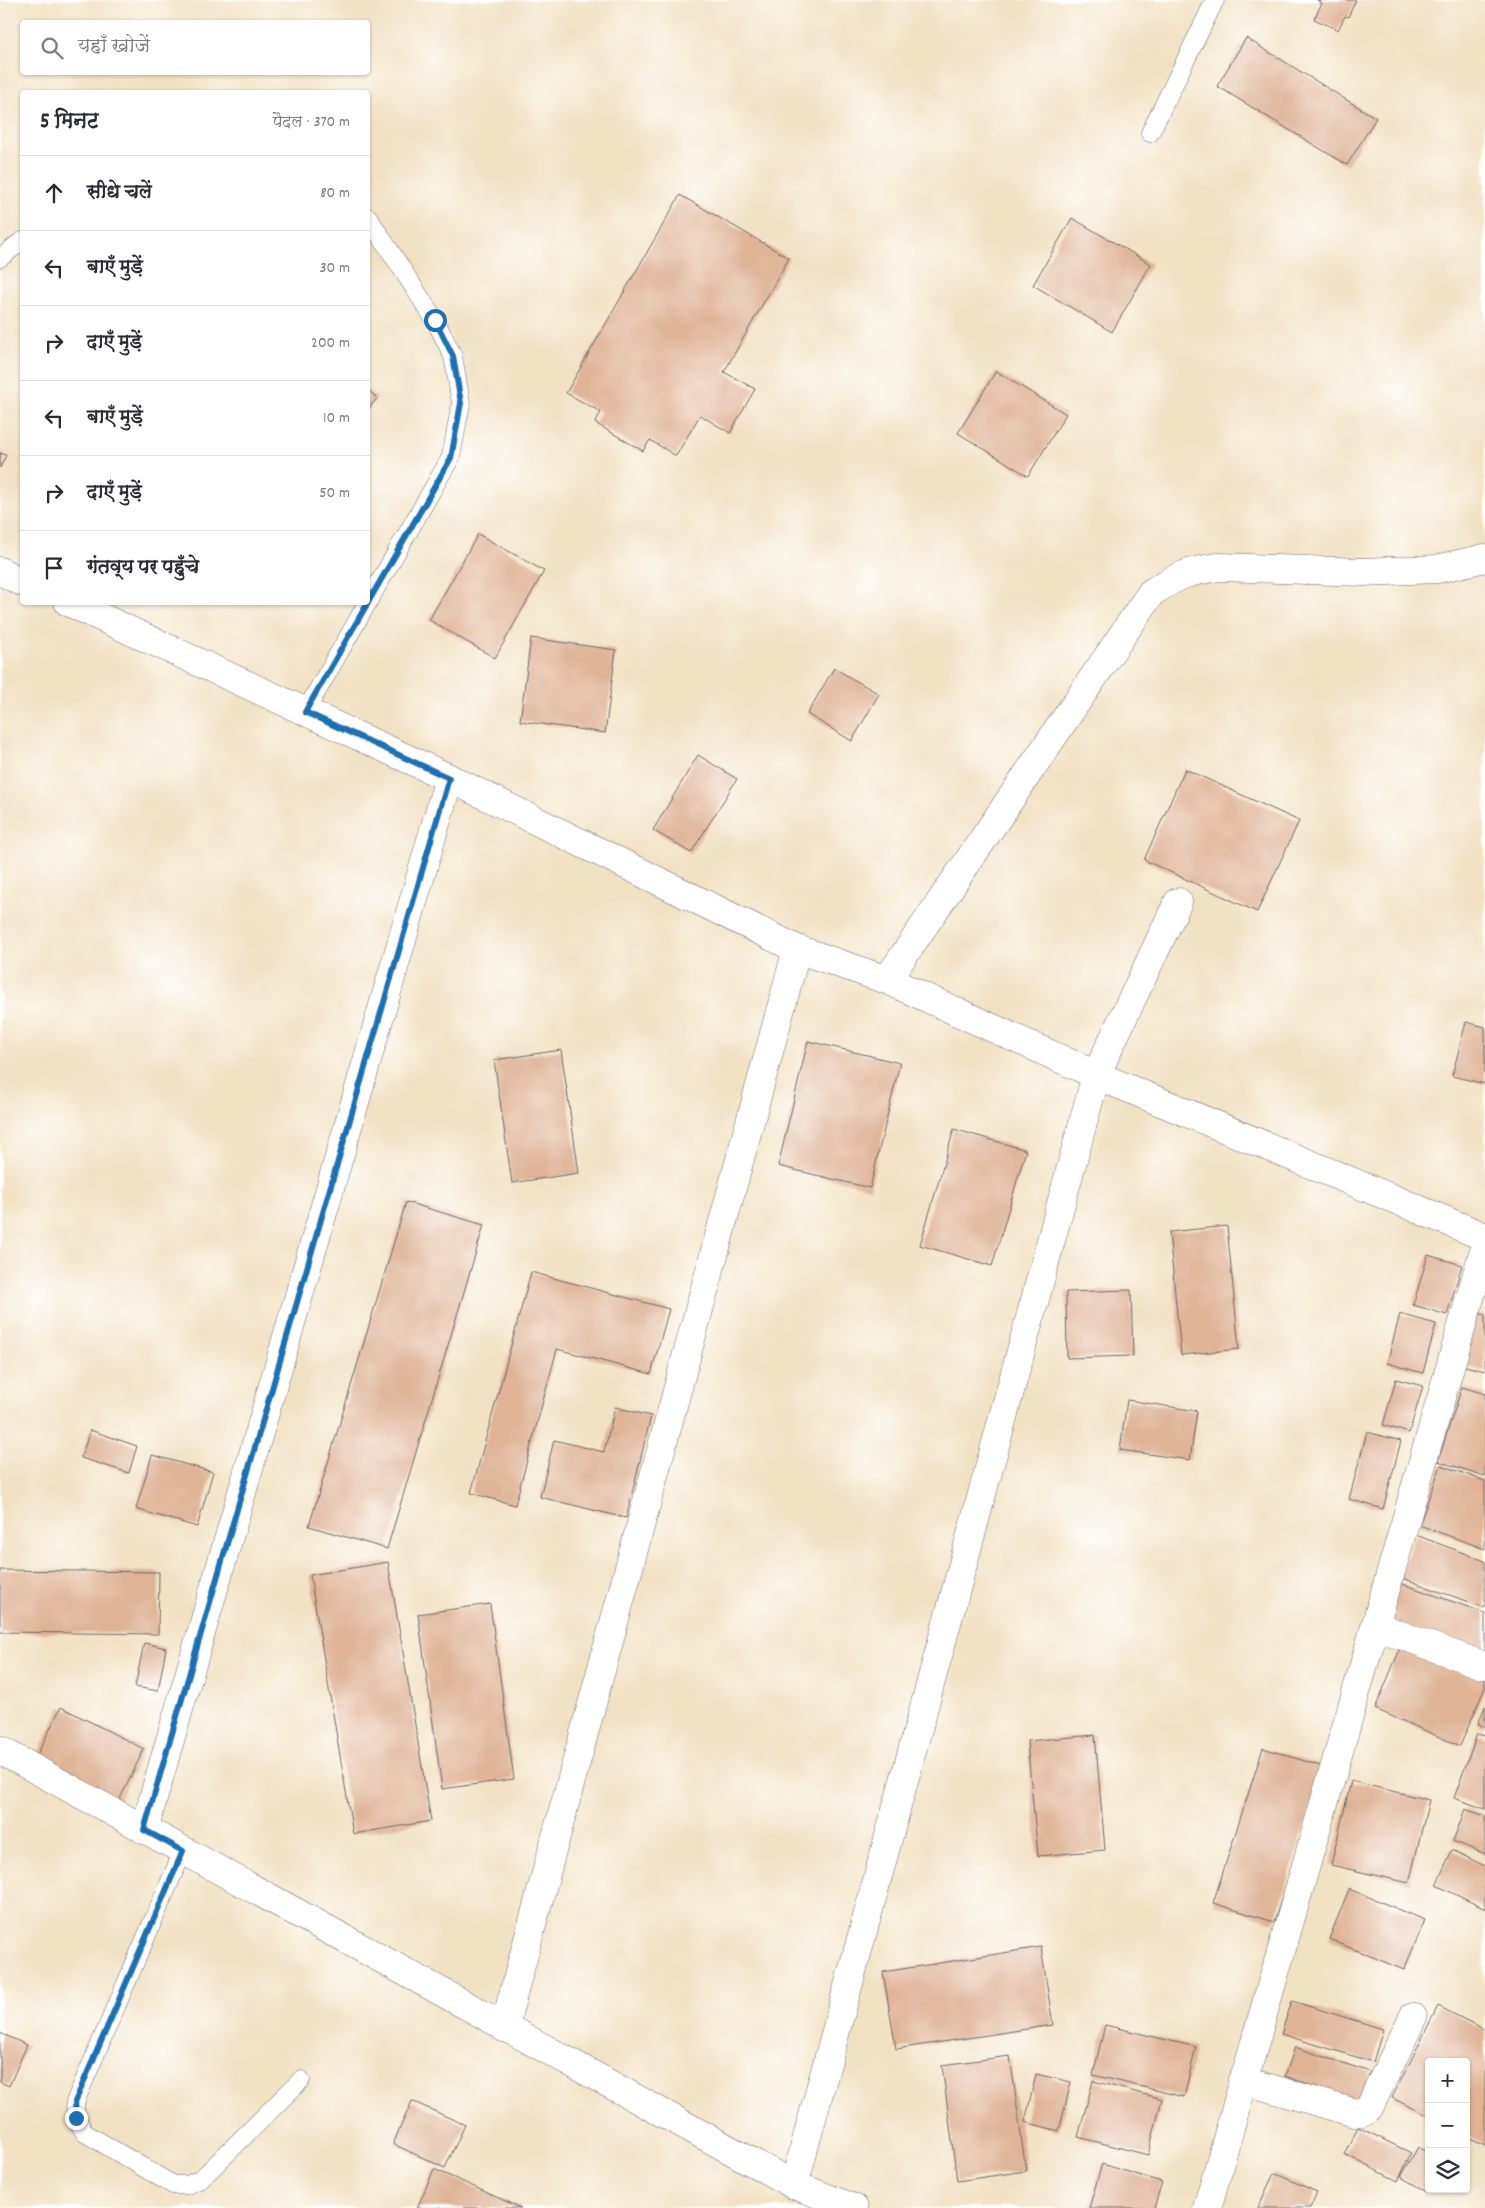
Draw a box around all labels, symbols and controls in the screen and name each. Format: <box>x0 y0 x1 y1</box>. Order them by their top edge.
search box <box>20 20 370 75</box>
icon: search <box>38 34 66 62</box>
text: यहाँ खोजें <box>78 34 150 61</box>
text: 5 मिनट <box>40 108 99 138</box>
text: पैदल · 370 m <box>273 111 350 134</box>
icon: ahead <box>40 179 68 207</box>
text: सीधे चलें <box>87 180 152 207</box>
text: 80 m <box>320 182 350 205</box>
icon: left <box>40 254 68 282</box>
text: बाएँ मुड़ें <box>87 255 143 282</box>
text: 30 m <box>320 257 350 280</box>
route start <box>424 309 447 332</box>
icon: right <box>40 329 68 357</box>
text: दाएँ मुड़ें <box>87 330 142 357</box>
text: 200 m <box>311 332 350 355</box>
icon: left <box>40 404 68 432</box>
text: बाएँ मुड़ें <box>87 405 143 432</box>
text: 10 m <box>323 407 350 430</box>
icon: right <box>40 479 68 507</box>
text: दाएँ मुड़ें <box>87 480 142 507</box>
text: 50 m <box>319 482 350 505</box>
icon: arrive <box>40 554 68 582</box>
text: गंतव्य पर पहुँचे <box>87 555 199 582</box>
map controls <box>1425 2058 1470 2193</box>
button: + <box>1425 2058 1470 2103</box>
button: − <box>1425 2103 1470 2148</box>
route end <box>65 2107 88 2130</box>
button: layers <box>1425 2148 1470 2193</box>

